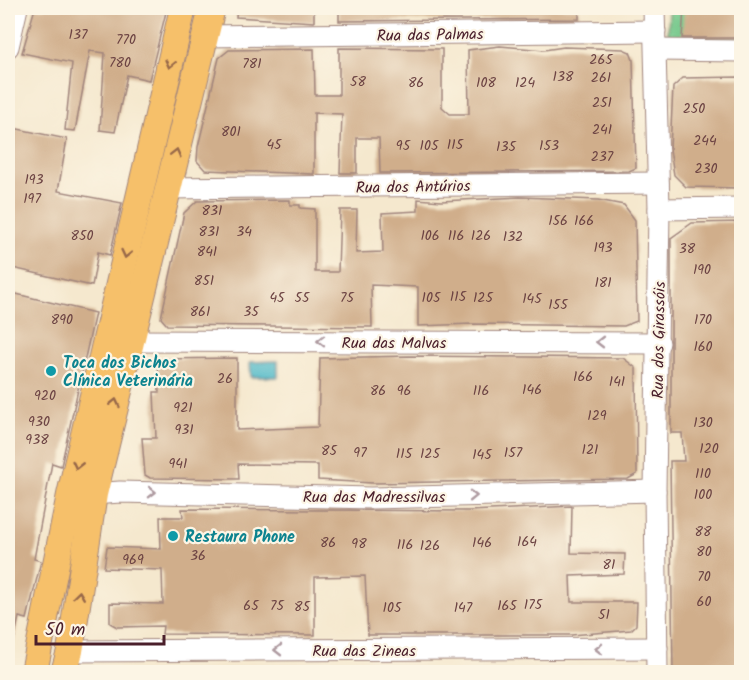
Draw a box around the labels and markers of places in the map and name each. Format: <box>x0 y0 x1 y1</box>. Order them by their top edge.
place label: Toca dos Bichos Clínica Veterinária <box>63 351 193 394</box>
marker: Toca dos Bichos Clínica Veterinária <box>44 364 58 378</box>
place label: Restaura Phone <box>185 525 295 550</box>
marker: Restaura Phone <box>166 529 180 543</box>

